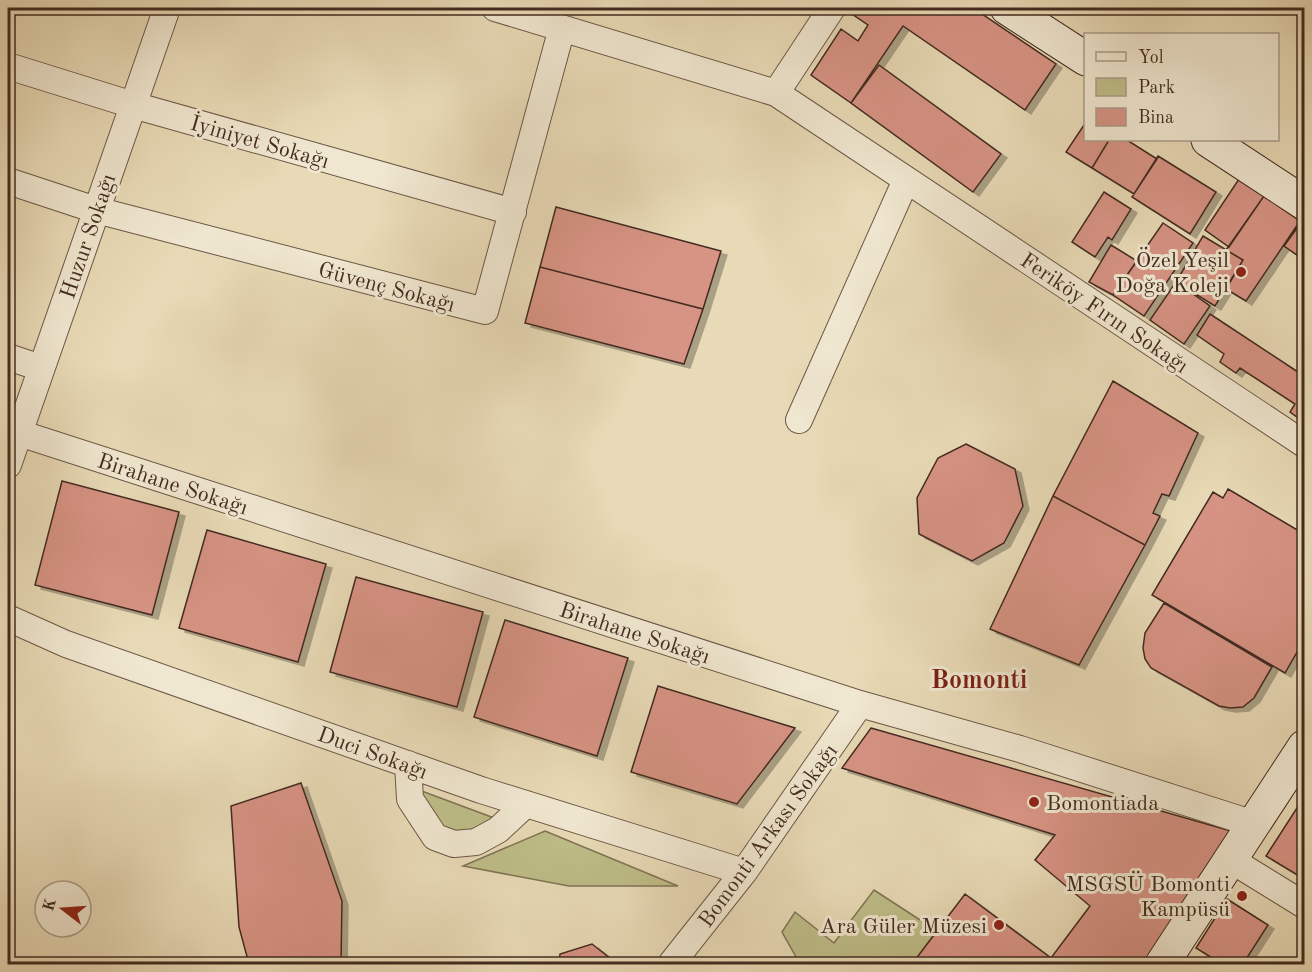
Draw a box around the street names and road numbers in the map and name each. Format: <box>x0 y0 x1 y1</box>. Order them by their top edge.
street label: İyiniyet Sokağı <box>188 110 332 173</box>
street label: Huzur Sokağı <box>57 171 121 302</box>
street label: Feriköy Fırın Sokağı <box>1016 249 1192 378</box>
street label: Güvenç Sokağı <box>316 259 457 317</box>
street label: Birahane Sokağı <box>94 450 250 520</box>
street label: Birahane Sokağı <box>556 599 712 669</box>
street label: Duci Sokağı <box>314 724 430 784</box>
street label: Bomonti Arkası Sokağı <box>695 740 842 932</box>

